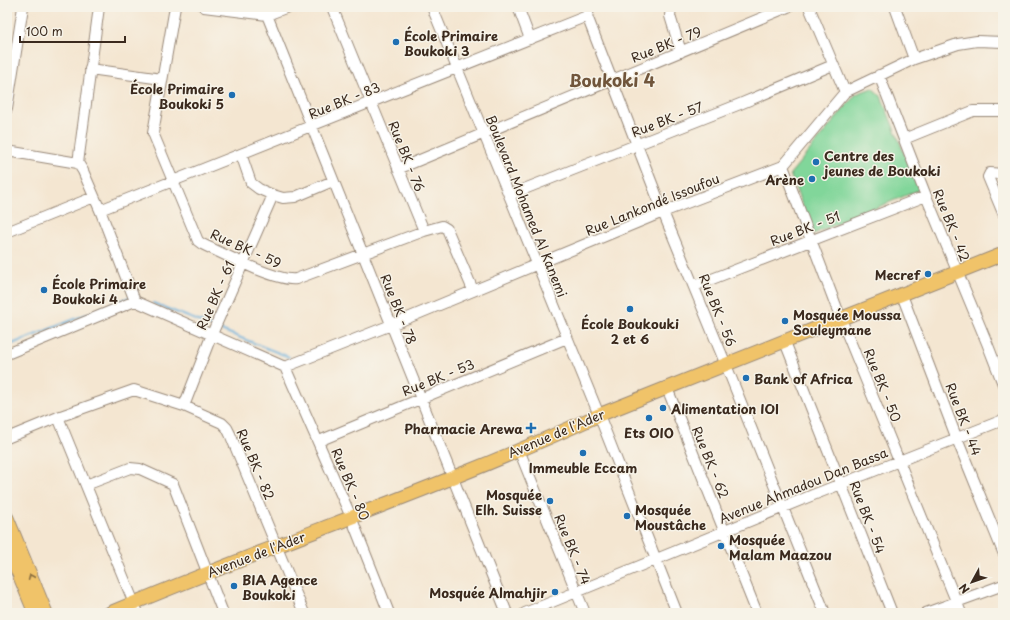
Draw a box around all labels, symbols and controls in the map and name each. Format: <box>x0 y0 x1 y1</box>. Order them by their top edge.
scale bar <box>20 18 125 44</box>
street label: Rue BK - 79 <box>628 21 704 67</box>
text: 100 m <box>26 22 63 40</box>
place label: École Primaire Boukoki 3 <box>404 26 498 60</box>
marker: École Primaire Boukoki 3 <box>391 37 401 47</box>
district label: Boukoki 4 <box>569 67 656 93</box>
street label: Rue BK - 83 <box>305 77 383 123</box>
place label: École Primaire Boukoki 5 <box>130 79 224 113</box>
marker: École Primaire Boukoki 5 <box>227 90 237 100</box>
street label: Rue BK - 57 <box>628 96 706 141</box>
street label: Boulevard Mohamed Al Kanemi <box>482 112 572 300</box>
street label: Rue BK - 76 <box>384 118 430 194</box>
place label: Centre des jeunes de Boukoki <box>822 146 941 180</box>
marker: Centre des jeunes de Boukoki <box>811 157 821 167</box>
street label: Rue Lankondé Issoufou <box>582 168 722 240</box>
place label: Arène <box>764 170 804 189</box>
marker: Arène <box>807 174 817 184</box>
street label: Rue BK - 42 <box>929 186 975 264</box>
street label: Rue BK - 51 <box>767 206 843 250</box>
street label: Rue BK - 59 <box>207 224 285 272</box>
street label: Rue BK - 61 <box>191 257 239 333</box>
place label: Mecref <box>875 265 922 284</box>
marker: Mecref <box>923 269 933 279</box>
street label: Rue BK - 78 <box>376 271 422 347</box>
street label: Rue BK - 56 <box>695 271 741 349</box>
place label: École Primaire Boukoki 4 <box>52 274 146 308</box>
marker: École Primaire Boukoki 4 <box>39 285 49 295</box>
marker: École Boukouki 2 et 6 <box>625 304 635 314</box>
place label: Mosquée Moussa Souleymane <box>793 305 902 339</box>
place label: École Boukouki 2 et 6 <box>581 314 679 348</box>
marker: Mosquée Moussa Souleymane <box>780 316 790 326</box>
street label: Rue BK - 50 <box>860 345 906 425</box>
street label: Rue BK - 53 <box>399 354 477 400</box>
place label: Bank of Africa <box>754 369 853 388</box>
marker: Bank of Africa <box>741 373 751 383</box>
street label: Rue BK - 44 <box>941 380 987 458</box>
place label: Alimentation IOI <box>670 399 779 418</box>
marker: Alimentation IOI <box>658 403 668 413</box>
street label: Avenue de l'Ader <box>505 404 607 462</box>
marker: Ets OIO <box>644 413 654 423</box>
place label: Pharmacie Arewa <box>404 419 523 438</box>
marker: Pharmacie Arewa <box>526 423 536 433</box>
place label: Ets OIO <box>624 423 674 442</box>
street label: Rue BK - 62 <box>688 423 734 501</box>
street label: Rue BK - 82 <box>233 426 279 502</box>
street label: Avenue Ahmadou Dan Bassa <box>716 442 891 528</box>
street label: Rue BK - 80 <box>327 445 375 523</box>
marker: Immeuble Eccam <box>578 448 588 458</box>
place label: Immeuble Eccam <box>529 458 637 477</box>
street label: Rue BK - 54 <box>845 478 891 556</box>
place label: Mosquée Elh. Suisse <box>475 485 542 519</box>
marker: Mosquée Elh. Suisse <box>545 496 555 506</box>
place label: Mosquée Moustâche <box>635 500 706 534</box>
street label: Rue BK - 74 <box>550 511 596 587</box>
marker: Mosquée Moustâche <box>622 511 632 521</box>
street label: Avenue de l'Ader <box>204 527 308 581</box>
place label: Mosquée Malam Maazou <box>729 530 832 564</box>
marker: Mosquée Malam Maazou <box>716 541 726 551</box>
north arrow <box>952 562 992 602</box>
place label: BIA Agence Boukoki <box>242 570 318 604</box>
one-way arrow <box>28 574 36 581</box>
text: N <box>954 580 973 598</box>
marker: BIA Agence Boukoki <box>229 581 239 591</box>
place label: Mosquée Almahjir <box>429 583 547 602</box>
marker: Mosquée Almahjir <box>550 587 560 597</box>

